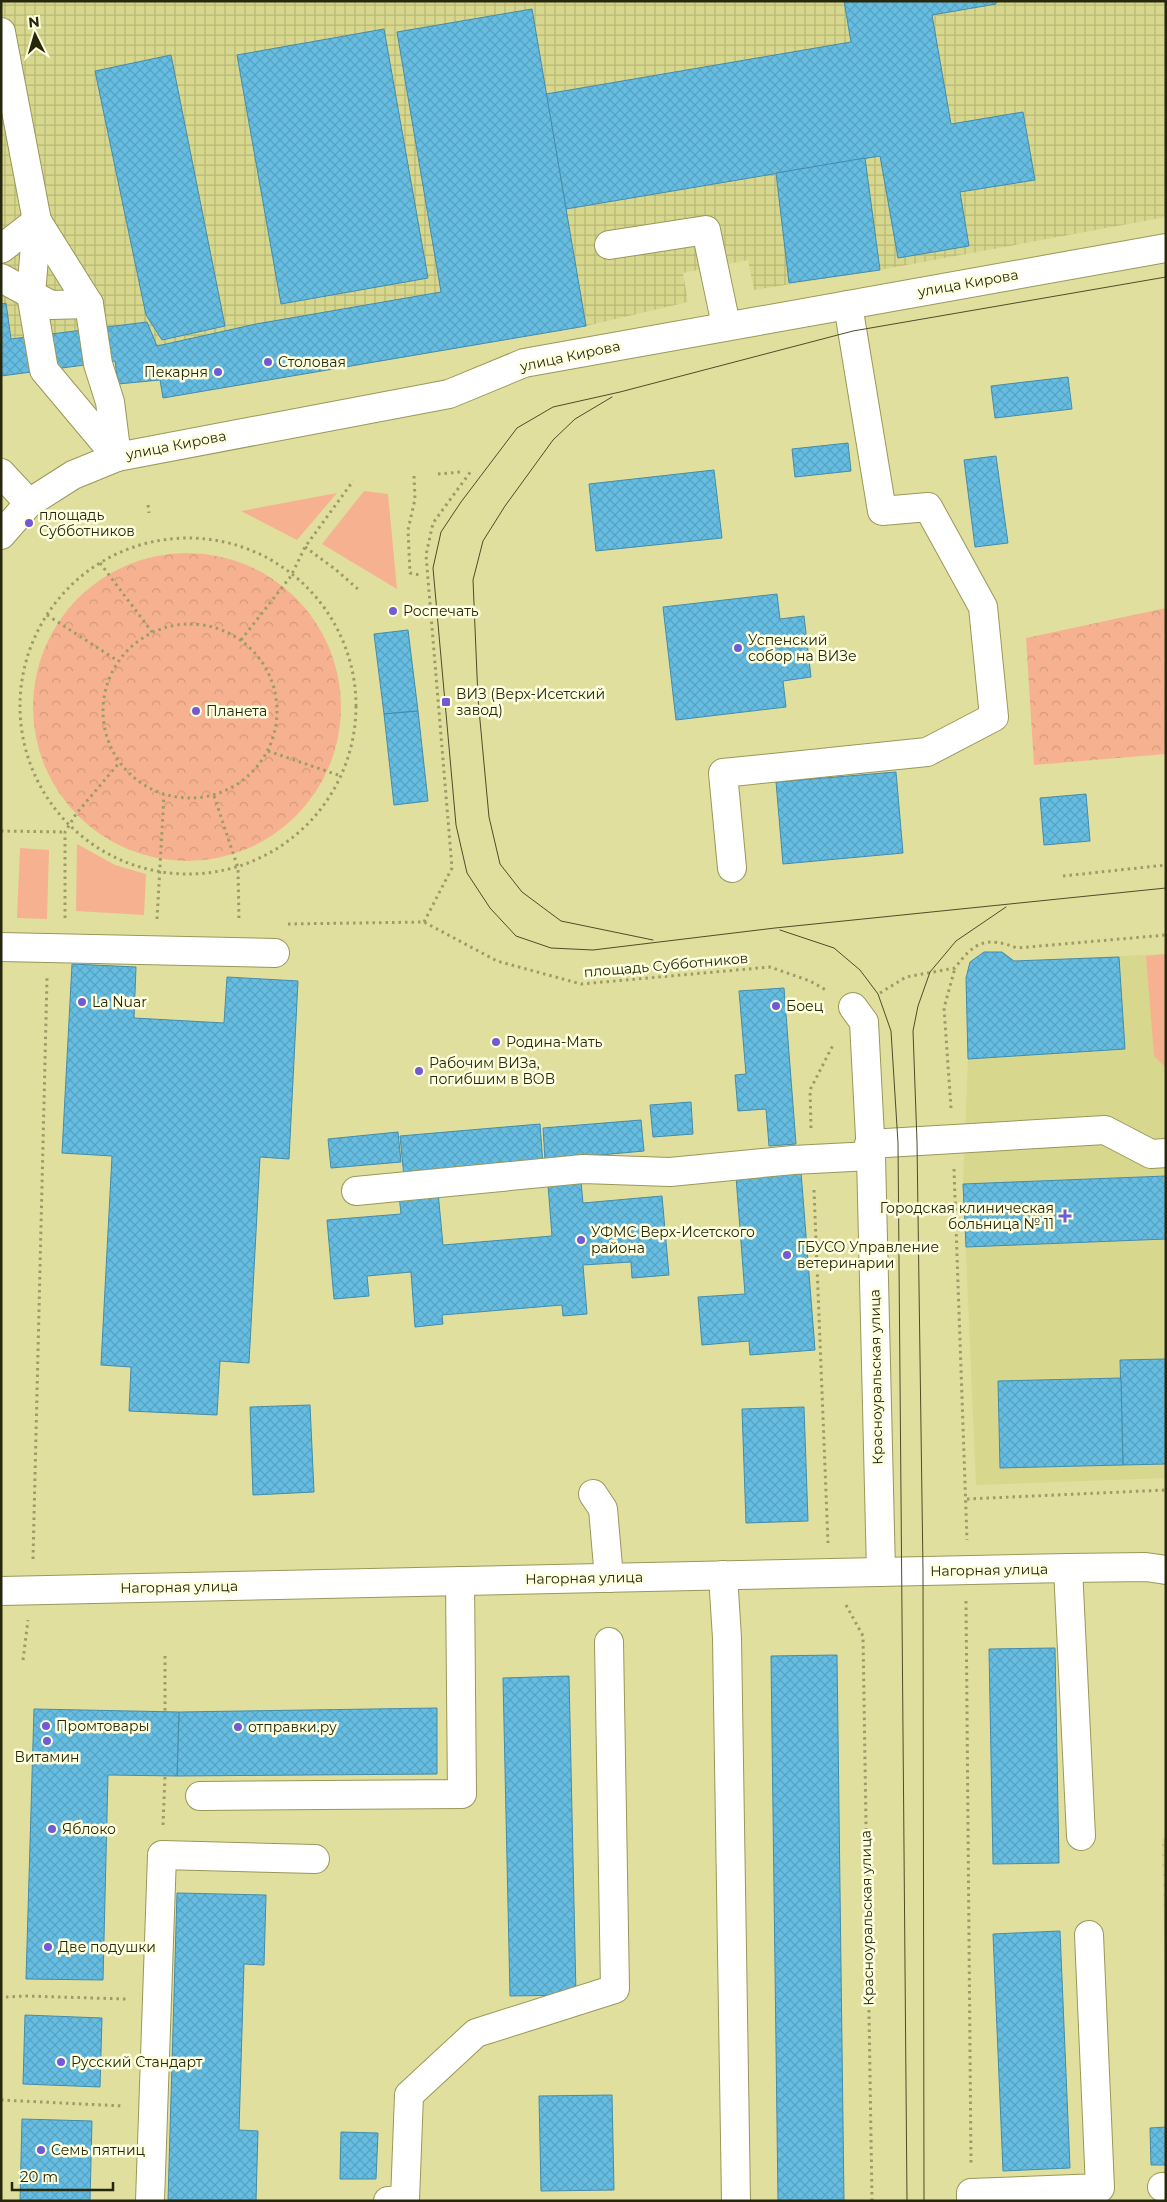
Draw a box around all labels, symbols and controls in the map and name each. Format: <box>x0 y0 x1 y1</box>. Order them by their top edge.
north arrow <box>10 10 60 60</box>
text: N <box>27 13 40 32</box>
street label: улица Кирова <box>915 265 1020 301</box>
street label: улица Кирова <box>517 337 622 376</box>
place label: Столовая <box>278 353 346 371</box>
marker: Столовая <box>262 356 274 368</box>
place label: Пекарня <box>144 363 208 381</box>
marker: Пекарня <box>212 366 224 378</box>
street label: улица Кирова <box>123 426 228 464</box>
place label: площадь Субботников <box>39 506 135 540</box>
marker: площадь Субботников <box>23 517 35 529</box>
place label: Роспечать <box>403 602 479 620</box>
marker: Роспечать <box>387 605 399 617</box>
place label: Успенский собор на ВИЗе <box>748 631 857 665</box>
marker: Успенский собор на ВИЗе <box>732 642 744 654</box>
place label: ВИЗ (Верх-Исетский завод) <box>456 685 605 719</box>
marker: ВИЗ (Верх-Исетский завод) <box>440 696 452 708</box>
place label: Планета <box>206 702 267 720</box>
marker: Планета <box>190 705 202 717</box>
street label: площадь Субботников <box>583 949 749 981</box>
place label: La Nuar <box>92 993 147 1011</box>
marker: La Nuar <box>76 996 88 1008</box>
place label: Боец <box>786 997 824 1015</box>
marker: Боец <box>770 1000 782 1012</box>
place label: Родина-Мать <box>506 1033 603 1051</box>
marker: Родина-Мать <box>490 1036 502 1048</box>
place label: Рабочим ВИЗа, погибшим в ВОВ <box>429 1054 555 1088</box>
marker: Рабочим ВИЗа, погибшим в ВОВ <box>413 1065 425 1077</box>
place label: Городская клиническая больница № 11 <box>880 1199 1054 1233</box>
marker: Городская клиническая больница № 11 <box>1058 1209 1072 1223</box>
place label: УФМС Верх-Исетского района <box>591 1223 755 1257</box>
marker: УФМС Верх-Исетского района <box>575 1234 587 1246</box>
place label: ГБУСО Управление ветеринарии <box>797 1238 939 1272</box>
marker: ГБУСО Управление ветеринарии <box>781 1249 793 1261</box>
street label: Красноуральская улица <box>865 1289 887 1465</box>
street label: Нагорная улица <box>930 1560 1048 1580</box>
street label: Нагорная улица <box>525 1568 643 1588</box>
street label: Нагорная улица <box>120 1577 238 1597</box>
place label: Промтовары <box>56 1717 150 1735</box>
place label: отправки.ру <box>248 1718 337 1736</box>
marker: Промтовары <box>40 1720 52 1732</box>
marker: отправки.ру <box>232 1721 244 1733</box>
marker: Витамин <box>41 1735 53 1747</box>
place label: Витамин <box>14 1748 80 1766</box>
place label: Яблоко <box>62 1820 116 1838</box>
marker: Яблоко <box>46 1823 58 1835</box>
street label: Красноуральская улица <box>856 1830 878 2006</box>
place label: Две подушки <box>58 1938 156 1956</box>
marker: Две подушки <box>42 1941 54 1953</box>
place label: Русский Стандарт <box>71 2053 203 2071</box>
marker: Русский Стандарт <box>55 2056 67 2068</box>
place label: Семь пятниц <box>51 2141 146 2159</box>
marker: Семь пятниц <box>35 2144 47 2156</box>
scale bar <box>12 2160 114 2192</box>
text: 20 m <box>20 2167 58 2186</box>

